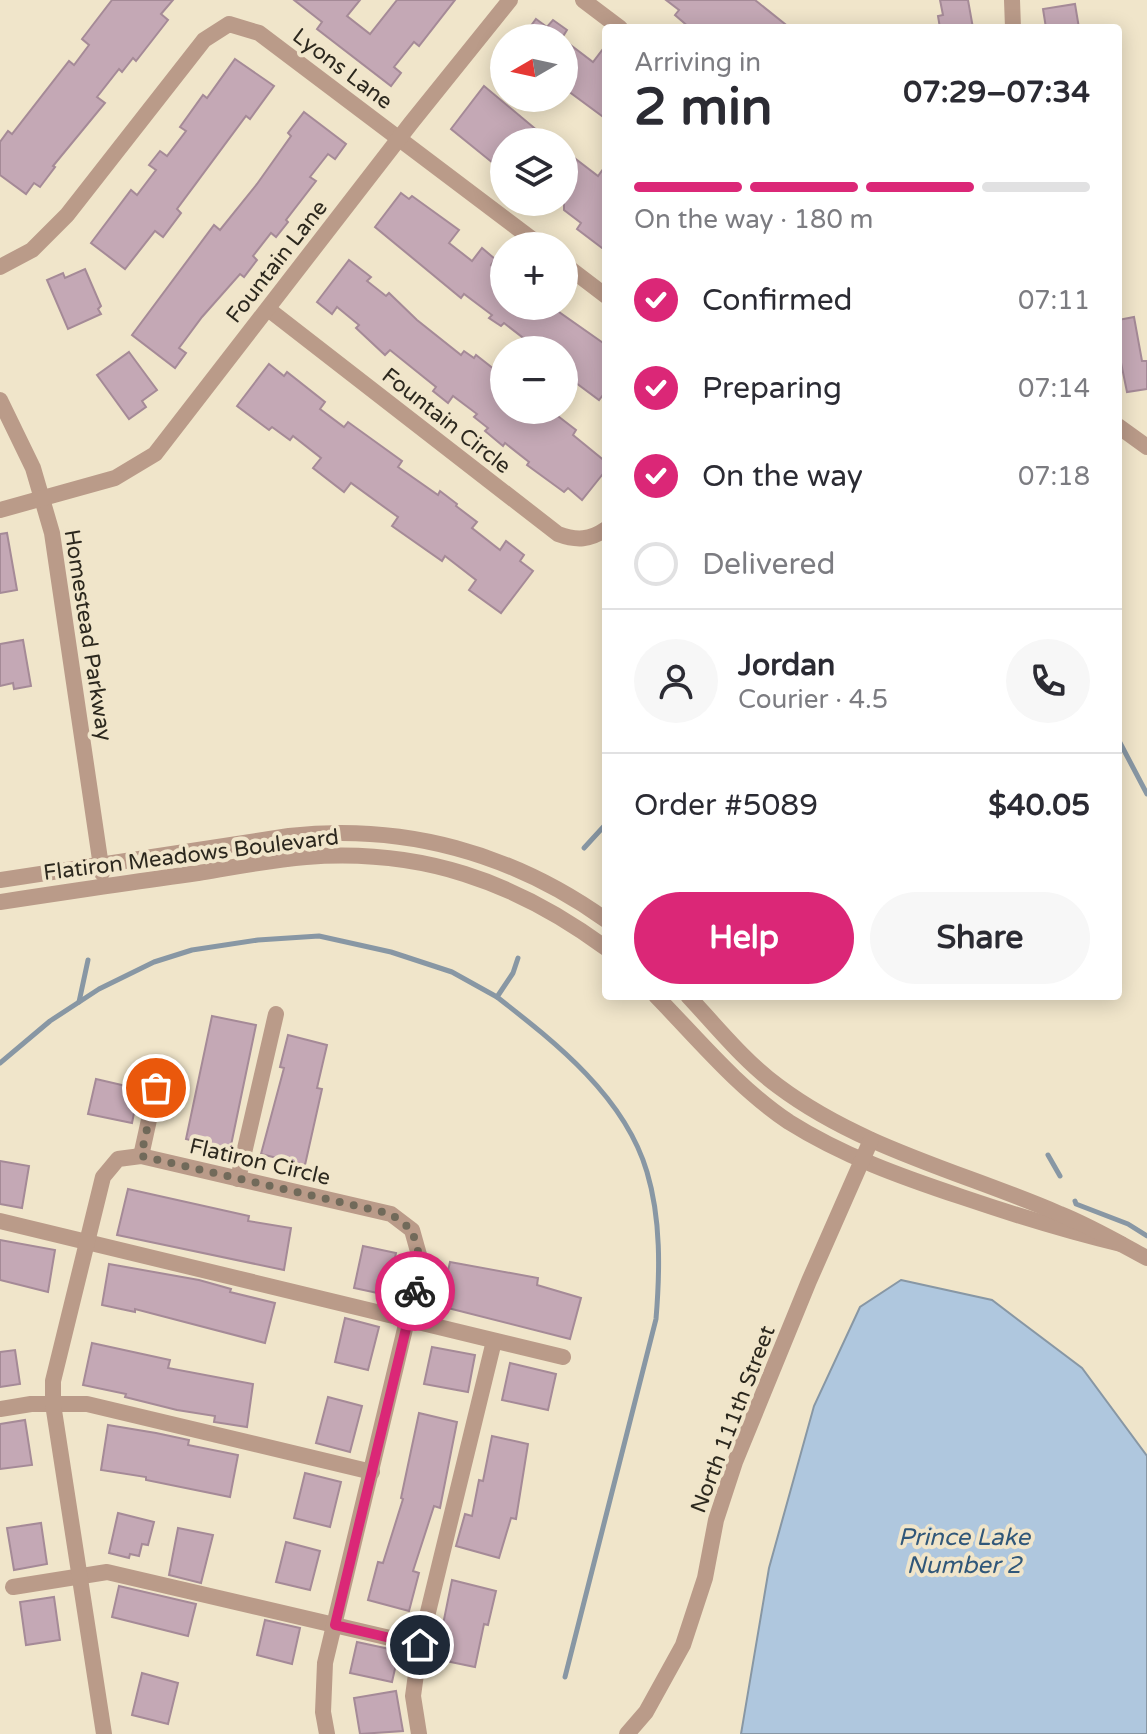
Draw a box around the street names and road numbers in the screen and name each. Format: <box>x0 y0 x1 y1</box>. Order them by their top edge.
street label: Lyons Lane <box>287 23 397 115</box>
street label: Fountain Lane <box>221 195 333 328</box>
street label: Fountain Circle <box>377 362 516 479</box>
street label: Homestead Parkway <box>58 528 118 743</box>
street label: Flatiron Meadows Boulevard <box>42 824 340 886</box>
street label: Flatiron Circle <box>187 1133 333 1191</box>
street label: North 111th Street <box>685 1322 781 1517</box>

